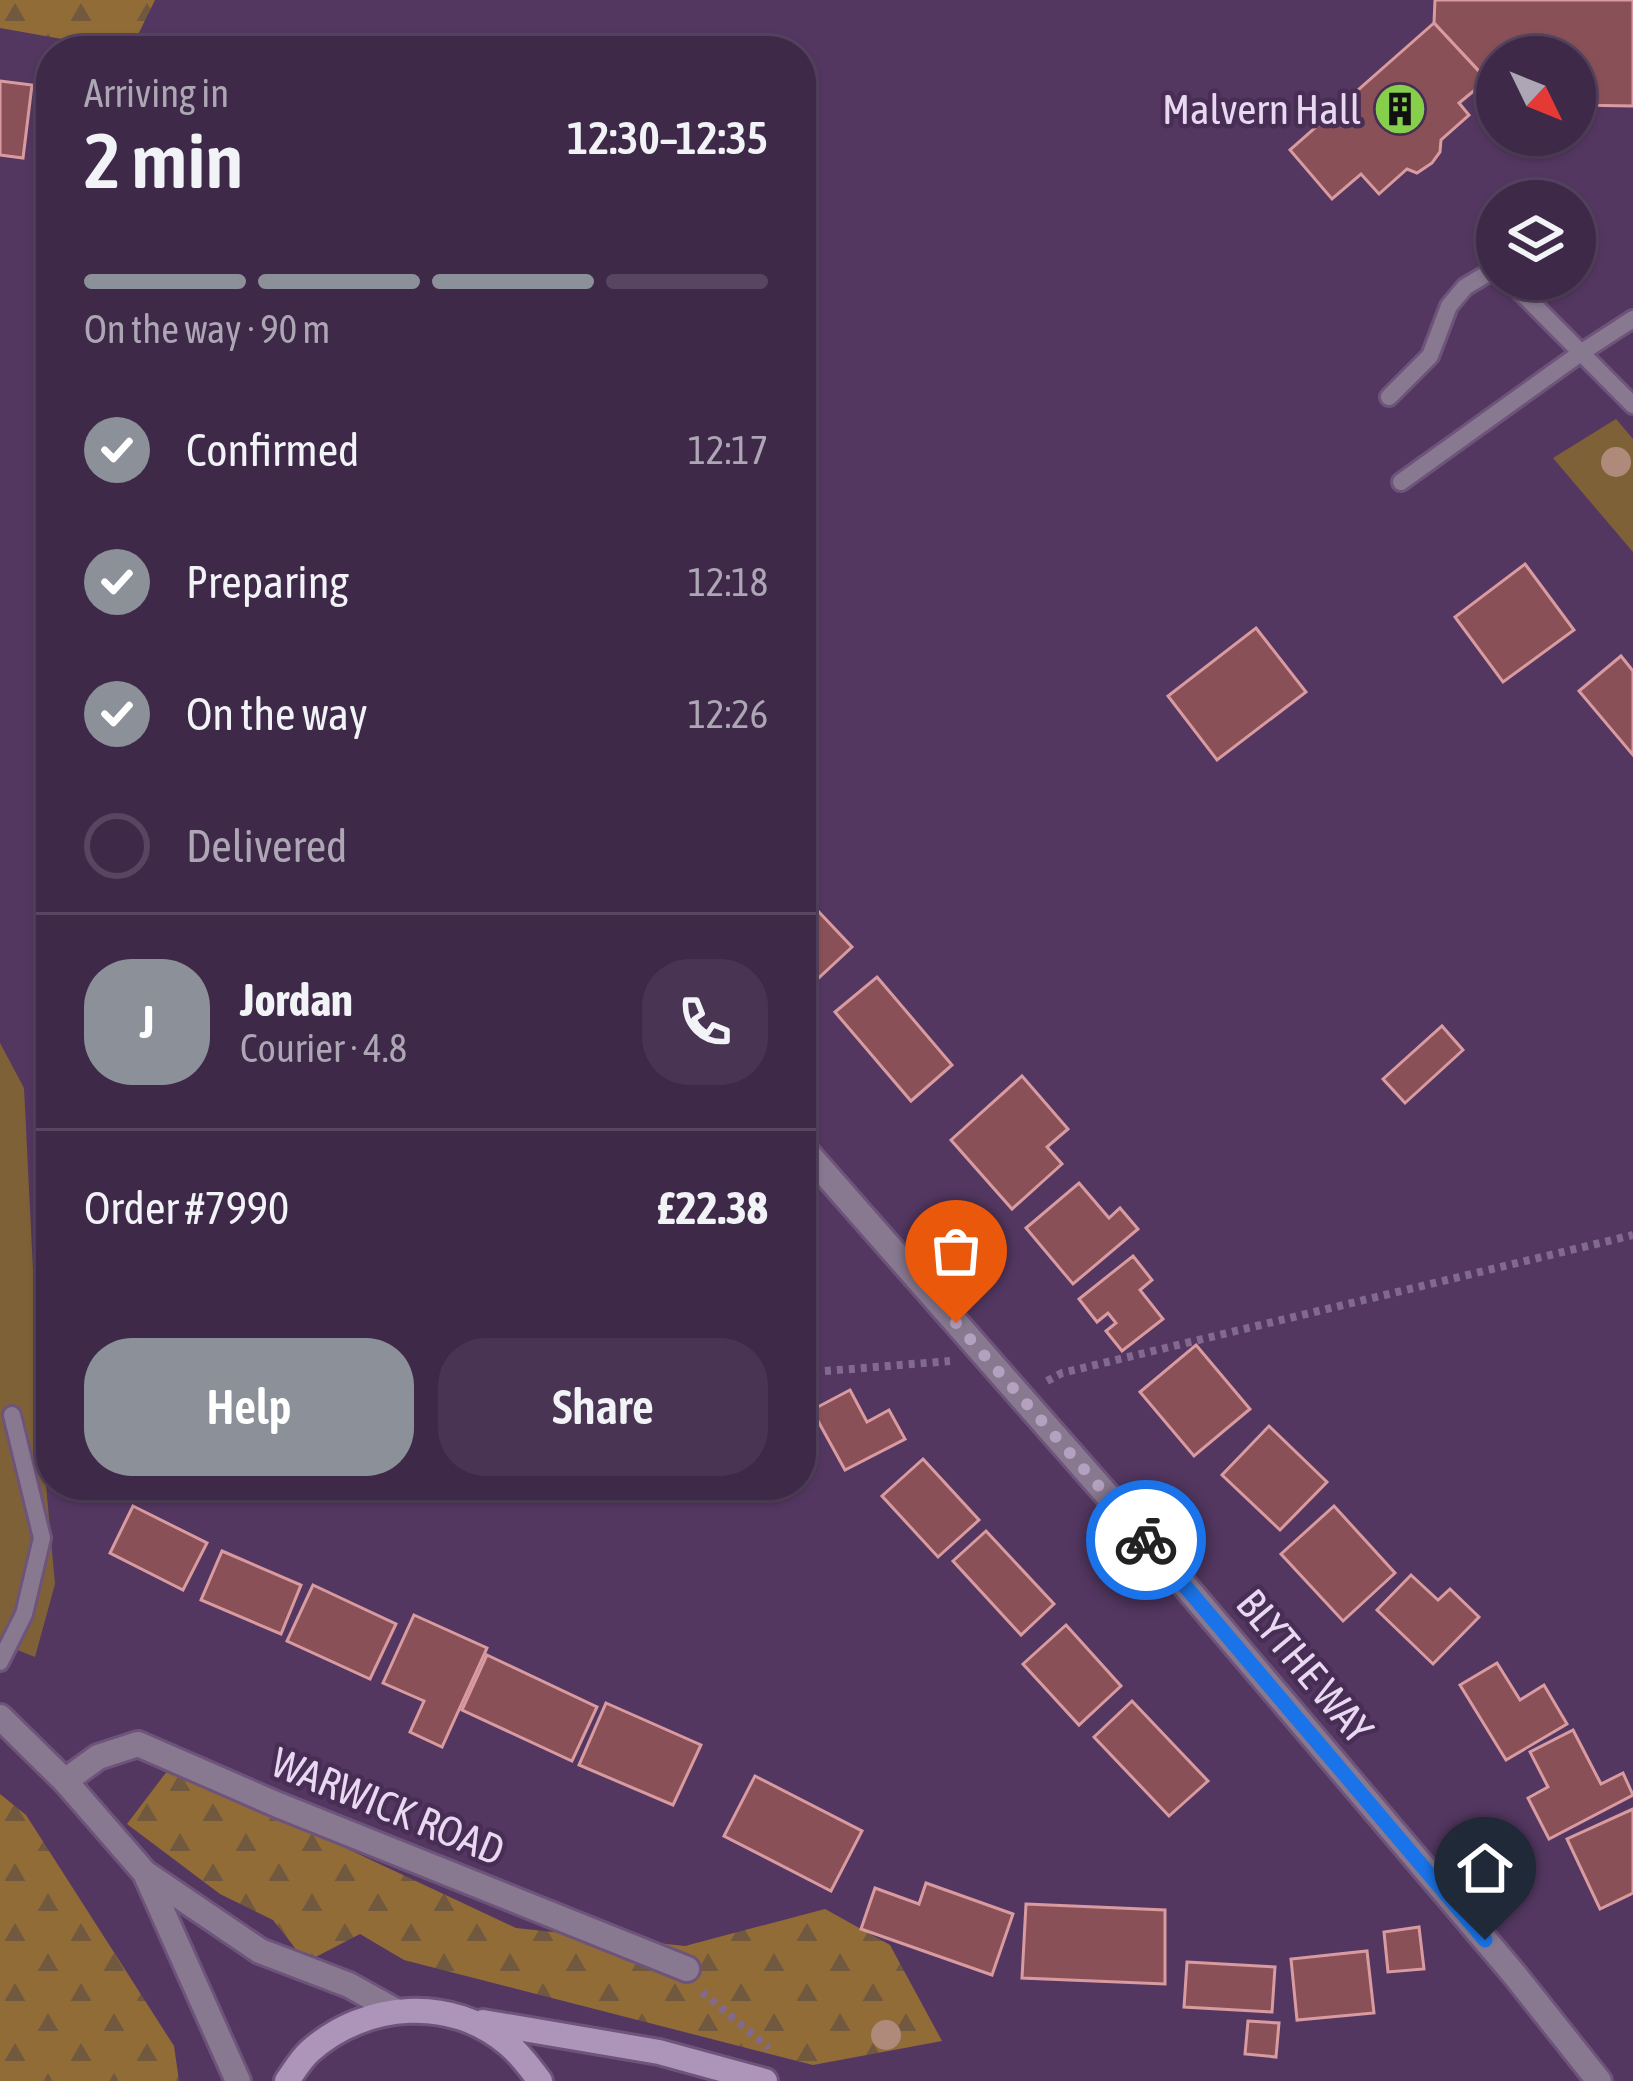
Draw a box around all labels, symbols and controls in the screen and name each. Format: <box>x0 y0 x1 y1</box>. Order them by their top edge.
north arrow <box>1476 36 1596 156</box>
map controls <box>1476 36 1596 300</box>
text: Arriving in <box>84 71 229 115</box>
building icon: Malvern Hall <box>1372 81 1428 137</box>
place label: Malvern Hall <box>1162 85 1361 133</box>
text: 12:30–12:35 <box>567 112 768 164</box>
text: 2 min <box>84 115 243 205</box>
button: layers <box>1476 180 1596 300</box>
text: On the way · 90 m <box>84 307 330 351</box>
icon: check <box>84 417 150 483</box>
text: Confirmed <box>186 424 359 476</box>
text: 12:17 <box>688 428 768 472</box>
icon: check <box>84 549 150 615</box>
text: Preparing <box>186 556 349 608</box>
text: 12:18 <box>688 560 768 604</box>
icon: check <box>84 681 150 747</box>
text: On the way <box>186 688 368 740</box>
text: 12:26 <box>688 692 768 736</box>
text: Delivered <box>186 820 347 872</box>
button: phone <box>642 959 768 1085</box>
text: Jordan <box>240 974 353 1026</box>
text: J <box>140 996 154 1048</box>
text: Courier · 4.8 <box>240 1026 407 1070</box>
text: Order #7990 <box>84 1182 289 1234</box>
text: £22.38 <box>656 1182 768 1234</box>
pin <box>905 1200 1007 1323</box>
icon: bag <box>923 1218 989 1284</box>
button: Help <box>84 1338 414 1476</box>
button: Share <box>438 1338 768 1476</box>
courier <box>1086 1480 1206 1600</box>
icon: bike <box>1113 1507 1179 1573</box>
street label: BLYTHE WAY <box>1227 1580 1383 1753</box>
street label: WARWICK ROAD <box>265 1738 511 1874</box>
pin <box>1434 1817 1536 1940</box>
icon: home <box>1452 1835 1518 1901</box>

